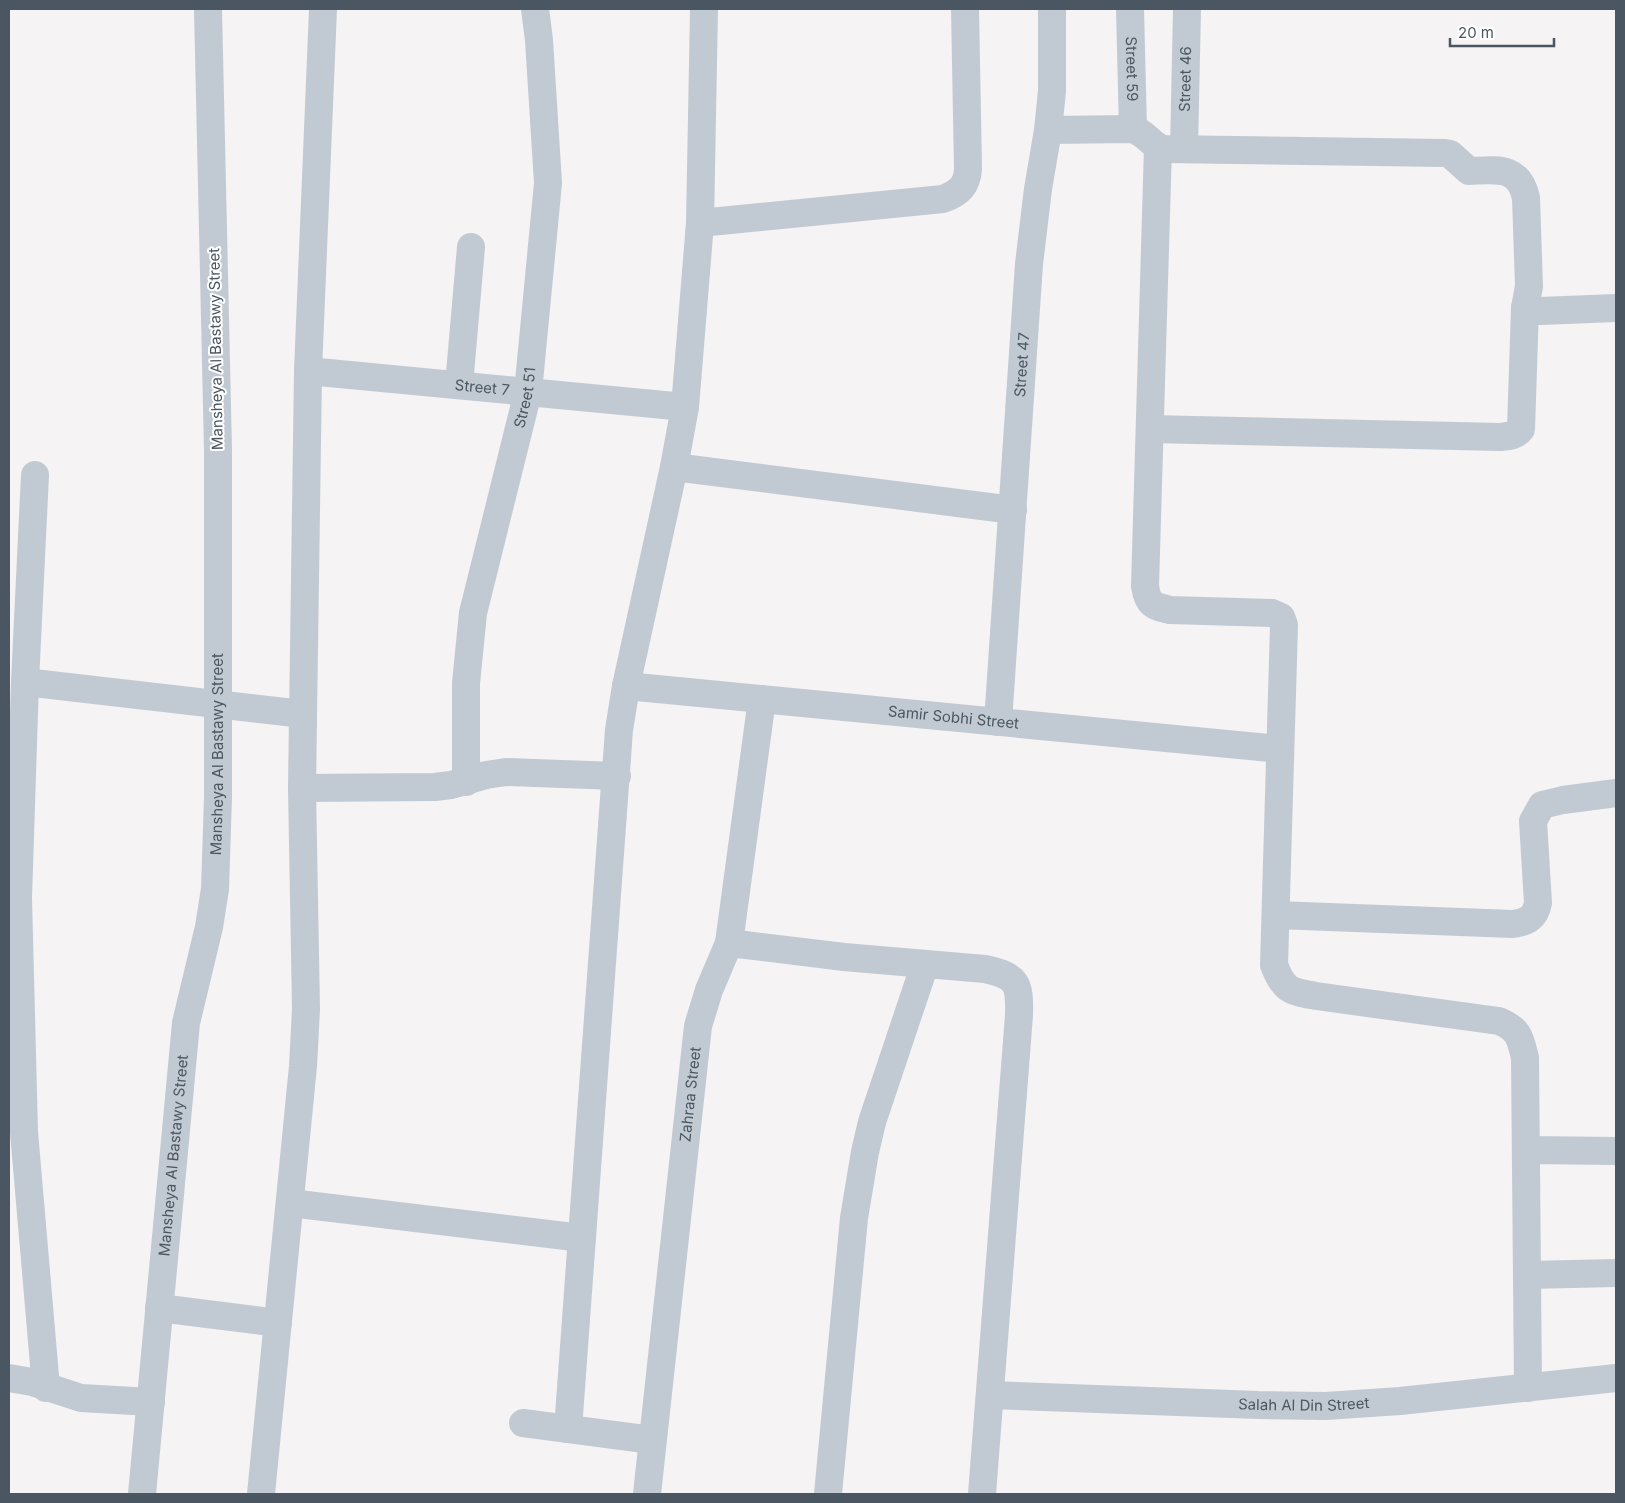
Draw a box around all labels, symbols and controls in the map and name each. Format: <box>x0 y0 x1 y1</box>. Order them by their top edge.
scale bar <box>1450 15 1554 47</box>
text: 20 m <box>1458 23 1494 42</box>
street label: Street 59 <box>1122 36 1142 102</box>
street label: Street 46 <box>1175 46 1195 112</box>
street label: Mansheya Al Bastawy Street <box>204 248 227 450</box>
street label: Street 47 <box>1010 332 1033 398</box>
street label: Street 51 <box>509 366 539 430</box>
street label: Street 7 <box>454 375 511 399</box>
street label: Mansheya Al Bastawy Street <box>206 653 227 856</box>
street label: Samir Sobhi Street <box>887 701 1020 733</box>
street label: Zahraa Street <box>675 1046 705 1143</box>
street label: Mansheya Al Bastawy Street <box>154 1054 192 1257</box>
street label: Salah Al Din Street <box>1238 1393 1370 1415</box>

